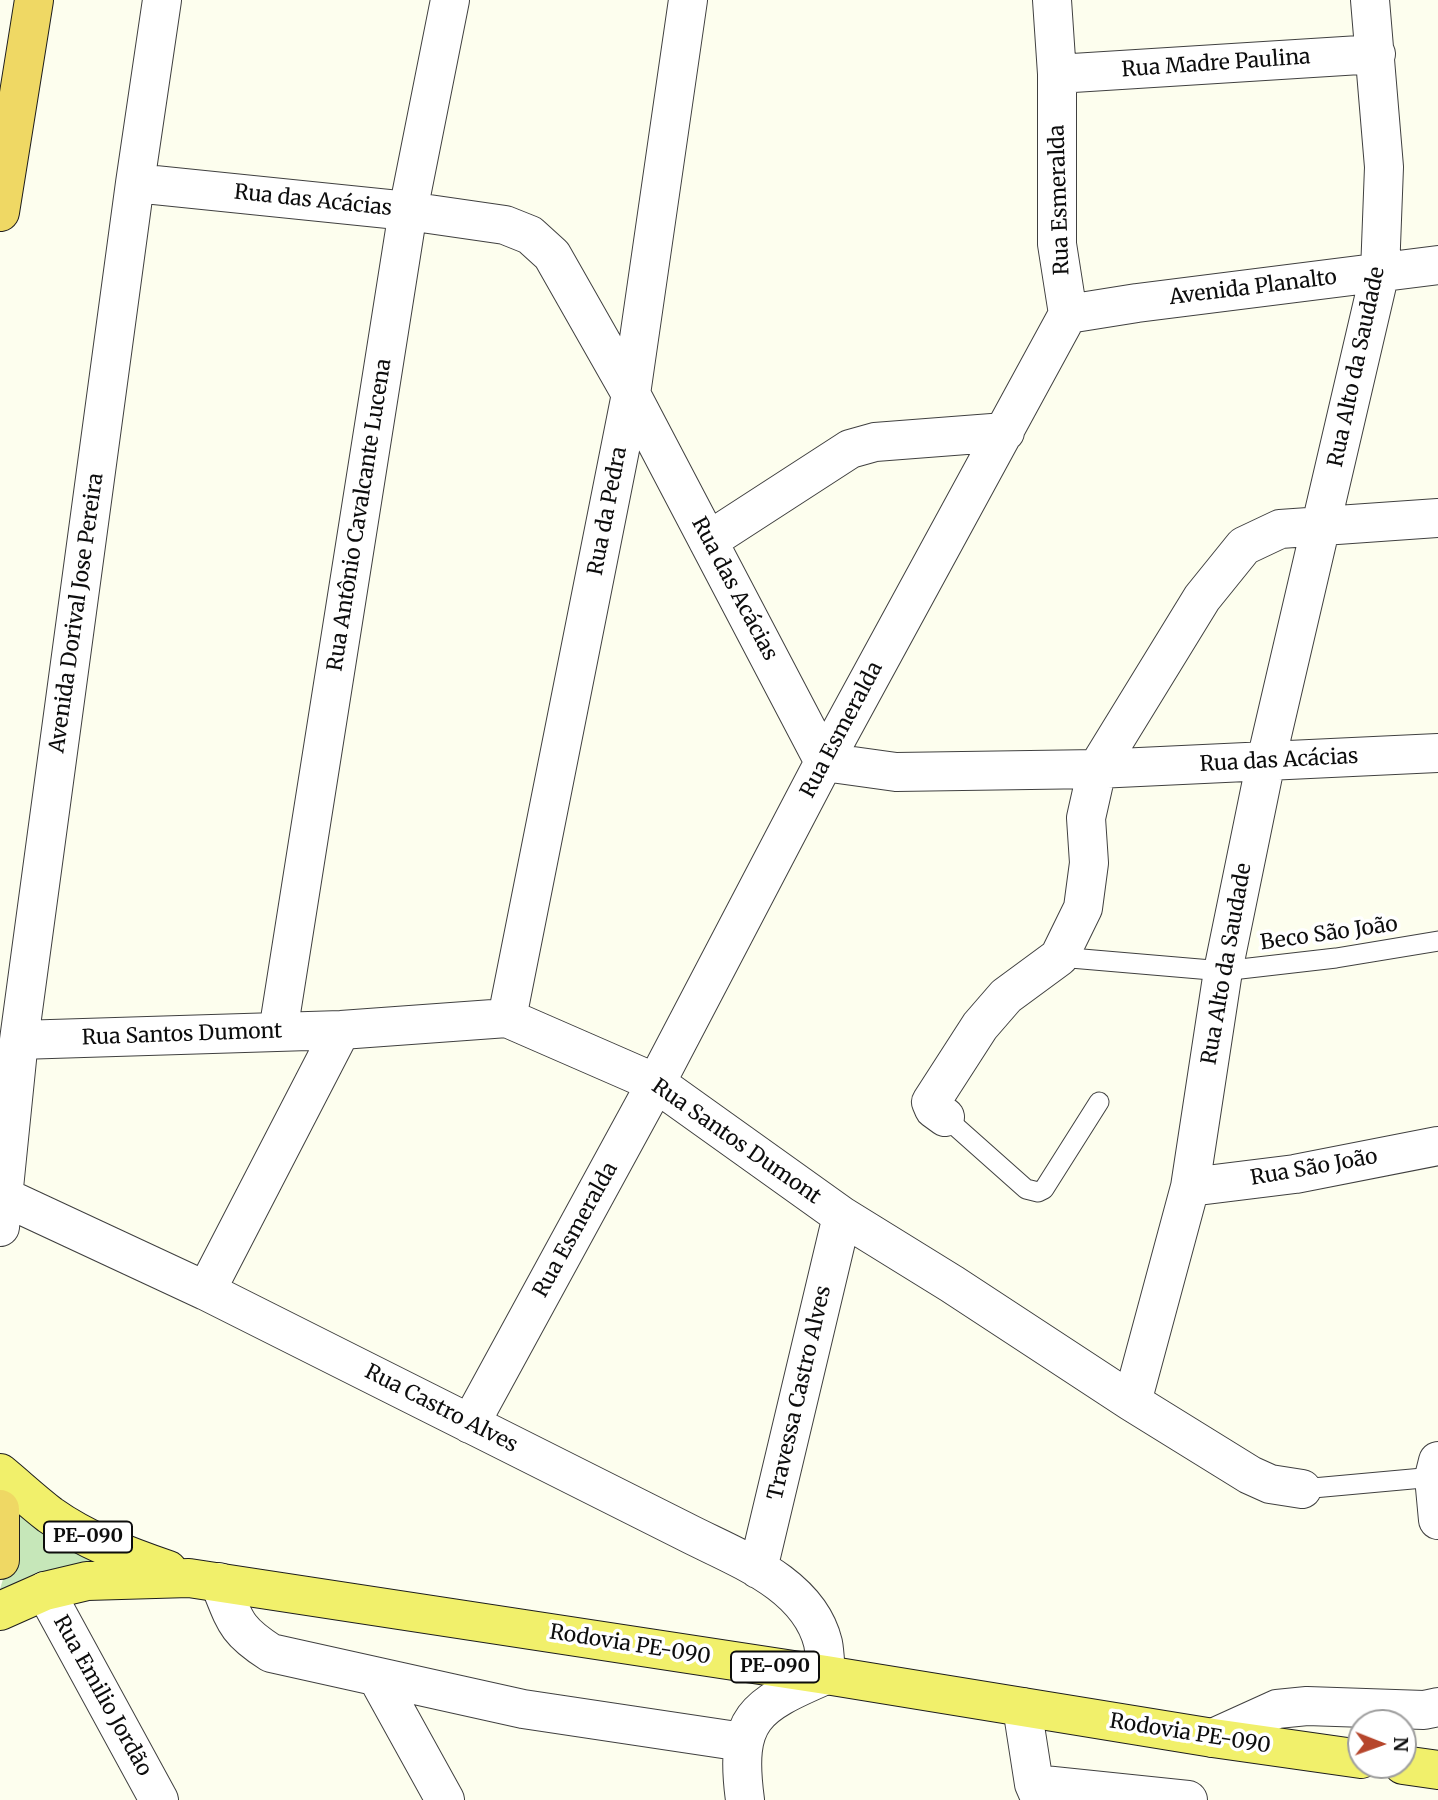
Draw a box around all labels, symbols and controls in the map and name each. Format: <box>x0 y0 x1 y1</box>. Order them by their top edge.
street label: Rua Madre Paulina <box>1121 45 1311 83</box>
street label: Rua Esmeralda <box>1045 124 1075 276</box>
street label: Rua das Acácias <box>233 180 393 222</box>
street label: Avenida Planalto <box>1168 265 1338 311</box>
street label: Rua Alto da Saudade <box>1323 265 1391 469</box>
street label: Rua Antônio Cavalcante Lucena <box>323 357 397 673</box>
street label: Rua da Pedra <box>583 445 633 577</box>
street label: Avenida Dorival Jose Pereira <box>45 472 109 754</box>
street label: Rua das Acácias <box>686 513 782 665</box>
street label: Rua Esmeralda <box>796 658 888 802</box>
street label: Rua das Acácias <box>1199 744 1359 778</box>
street label: Rua Alto da Saudade <box>1197 861 1257 1067</box>
street label: Beco São João <box>1259 912 1399 956</box>
street label: Rua Santos Dumont <box>81 1019 283 1051</box>
street label: Rua Santos Dumont <box>647 1074 825 1210</box>
street label: Rua São João <box>1249 1144 1379 1192</box>
street label: Rua Esmeralda <box>529 1158 623 1302</box>
street label: Travessa Castro Alves <box>763 1283 837 1503</box>
street label: Rua Castro Alves <box>360 1360 522 1458</box>
road number: PE-090 <box>44 1522 132 1553</box>
street label: Rua Emilio Jordão <box>47 1611 157 1781</box>
street label: Rodovia PE-090 <box>548 1620 712 1670</box>
road number: PE-090 <box>731 1652 819 1682</box>
street label: Rodovia PE-090 <box>1108 1709 1272 1759</box>
north arrow <box>1347 1709 1417 1779</box>
text: N <box>1389 1737 1413 1752</box>

